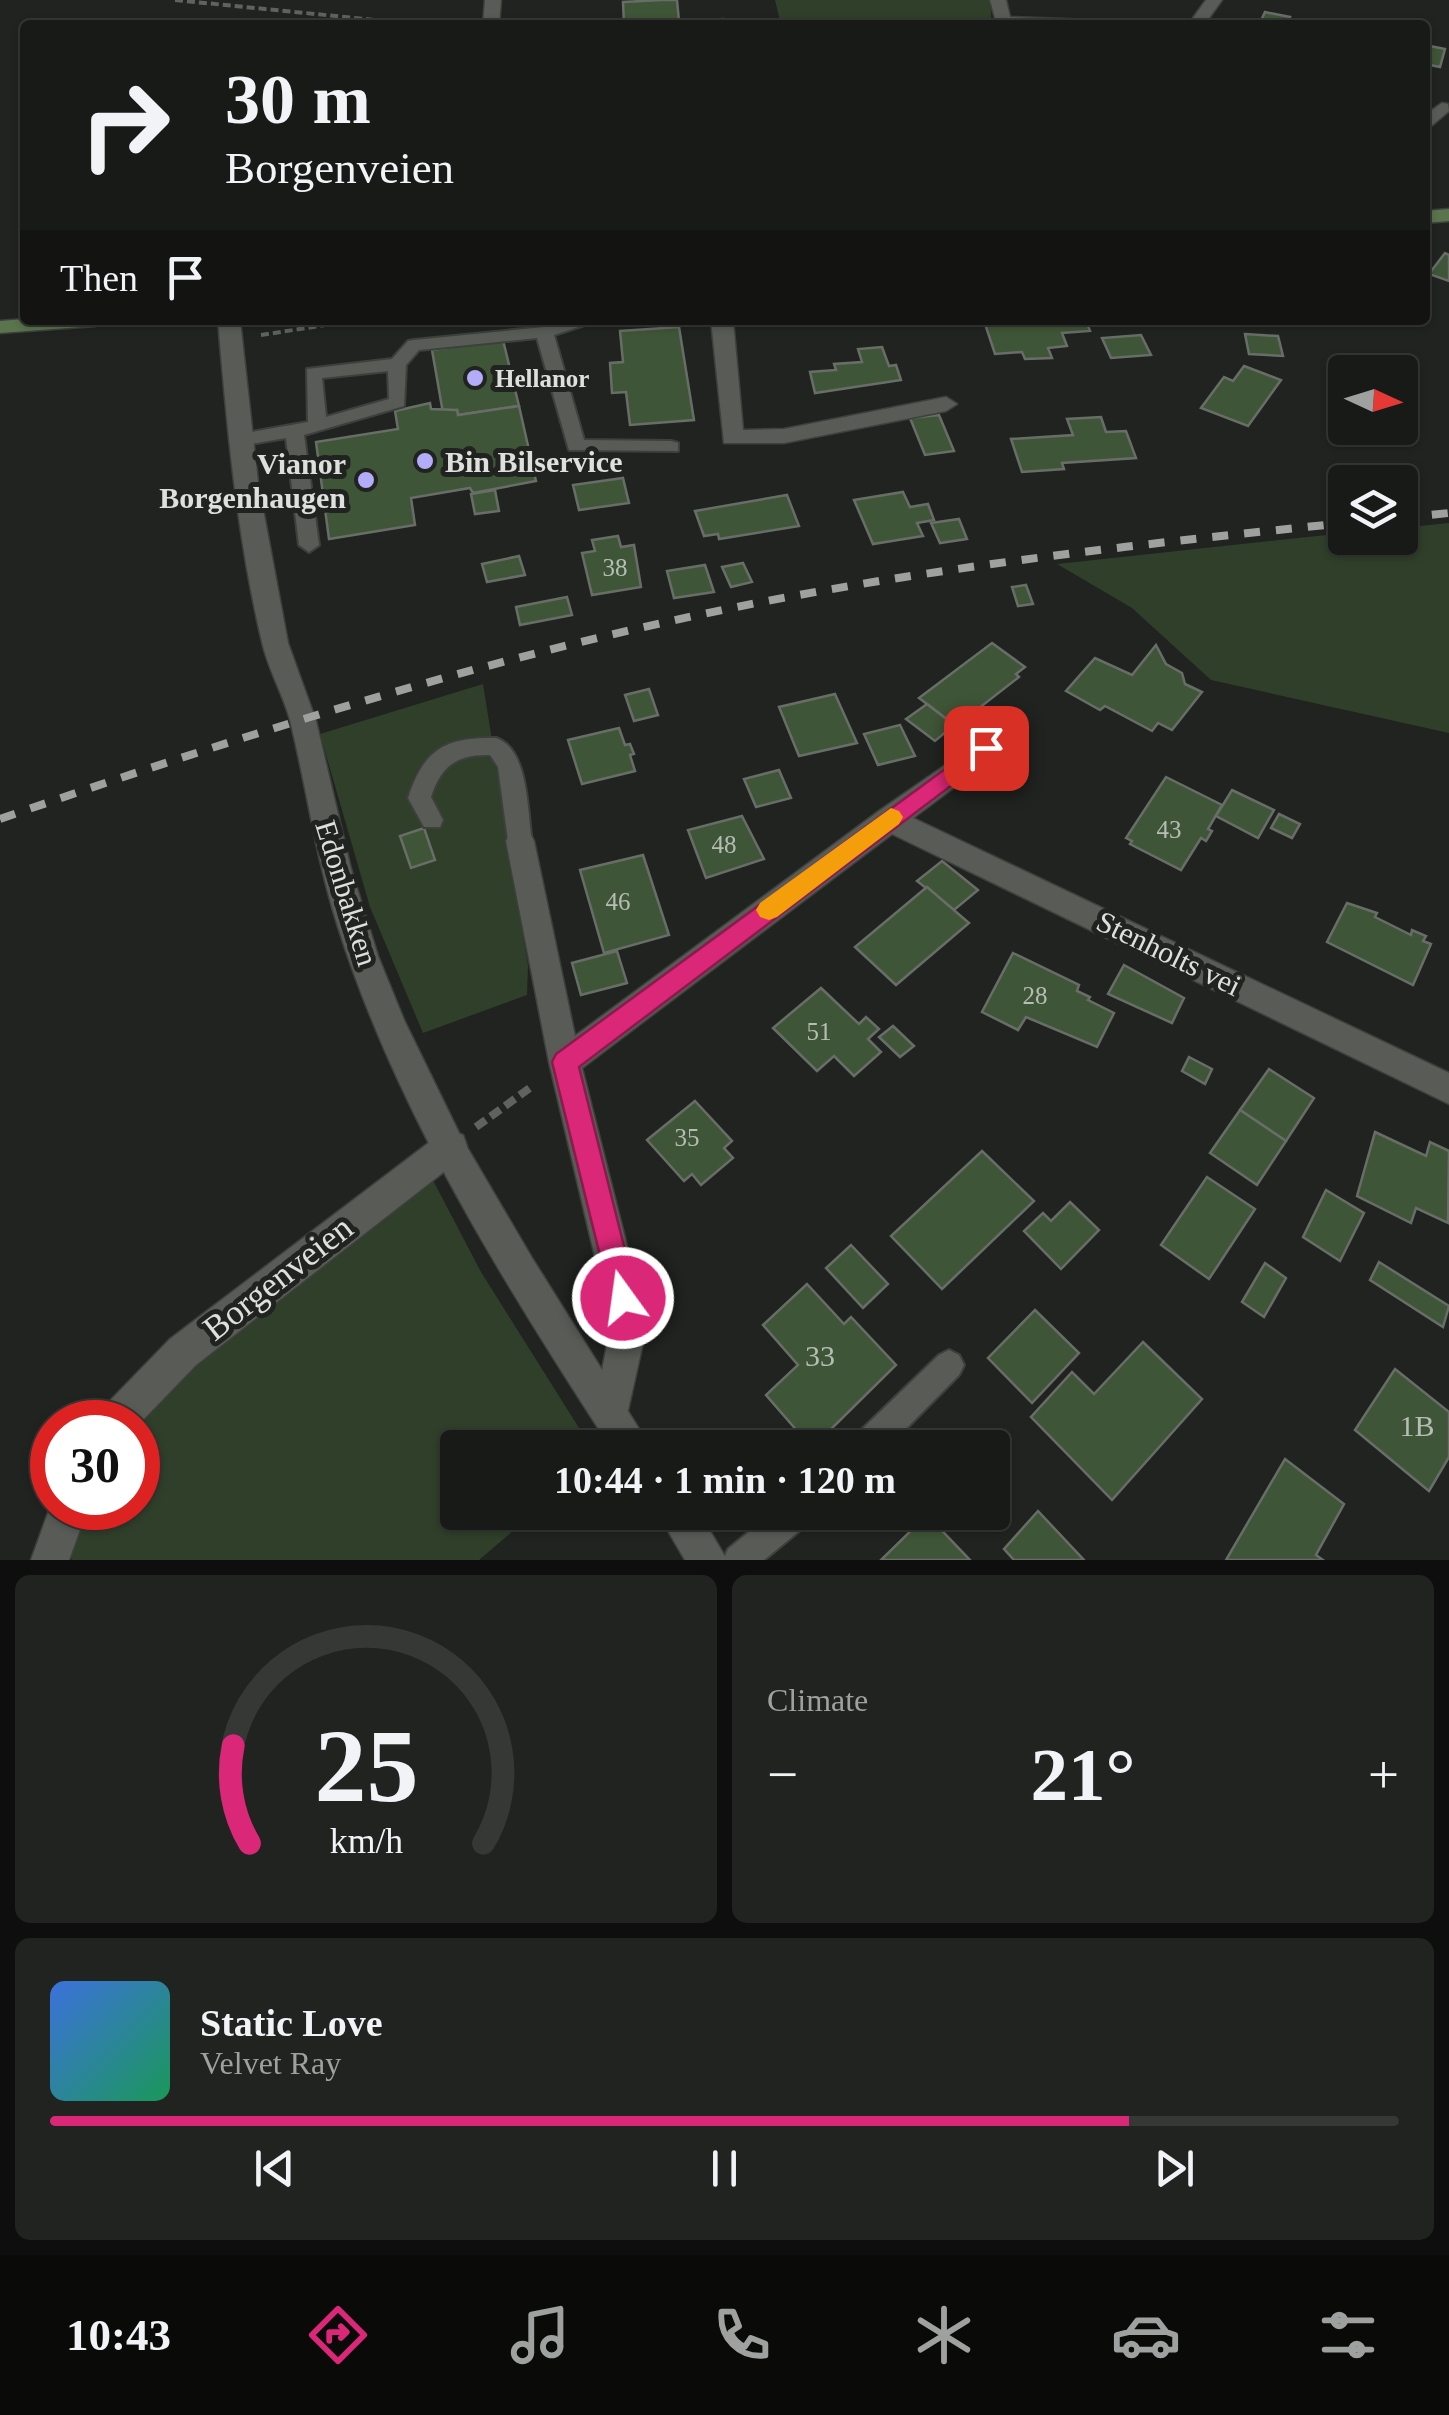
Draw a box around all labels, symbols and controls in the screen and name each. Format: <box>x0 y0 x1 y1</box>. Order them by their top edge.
icon: right <box>60 60 190 190</box>
text: 30 m <box>225 61 371 138</box>
text: Borgenveien <box>225 143 454 193</box>
icon: arrive <box>158 250 213 305</box>
text: Then <box>60 257 138 299</box>
north arrow <box>1328 355 1418 445</box>
map controls <box>1328 355 1418 555</box>
place label: Hellanor <box>495 365 589 392</box>
marker: Hellanor <box>464 367 486 389</box>
place label: Bin Bilservice <box>445 445 622 478</box>
place label: Vianor Borgenhaugen <box>159 447 346 514</box>
marker: Bin Bilservice <box>414 450 436 472</box>
button: layers <box>1328 465 1418 555</box>
marker: Vianor Borgenhaugen <box>355 469 377 491</box>
house number: 38 <box>603 554 628 581</box>
pin <box>944 706 1029 791</box>
icon: arrive <box>959 721 1014 776</box>
street label: Edonbakken <box>309 816 385 970</box>
house number: 43 <box>1157 816 1182 843</box>
house number: 48 <box>712 831 737 858</box>
house number: 46 <box>606 888 631 915</box>
street label: Stenholts vei <box>1092 904 1246 1002</box>
house number: 28 <box>1023 982 1048 1009</box>
house number: 51 <box>807 1018 832 1045</box>
house number: 35 <box>675 1124 700 1151</box>
street label: Borgenveien <box>196 1208 360 1348</box>
position arrow <box>571 1246 675 1350</box>
house number: 33 <box>805 1339 835 1372</box>
speed limit sign: 30 <box>30 1400 160 1530</box>
house number: 1B <box>1399 1409 1435 1442</box>
text: 10:44 · 1 min · 120 m <box>554 1459 896 1501</box>
text: Climate <box>767 1682 868 1718</box>
text: 25 <box>314 1708 418 1823</box>
text: 21° <box>1031 1733 1136 1816</box>
text: − <box>767 1744 798 1805</box>
text: + <box>1368 1744 1399 1805</box>
text: km/h <box>329 1821 403 1861</box>
text: Static Love <box>200 2002 383 2044</box>
text: Velvet Ray <box>200 2045 341 2081</box>
icon: previous <box>247 2141 302 2196</box>
icon: pause <box>697 2141 752 2196</box>
icon: next <box>1147 2141 1202 2196</box>
icon: directions <box>303 2300 373 2370</box>
icon: music <box>505 2300 575 2370</box>
icon: phone <box>707 2300 777 2370</box>
icon: climate <box>909 2300 979 2370</box>
icon: car <box>1111 2300 1181 2370</box>
icon: filters <box>1313 2300 1383 2370</box>
text: 10:43 <box>66 2310 171 2360</box>

